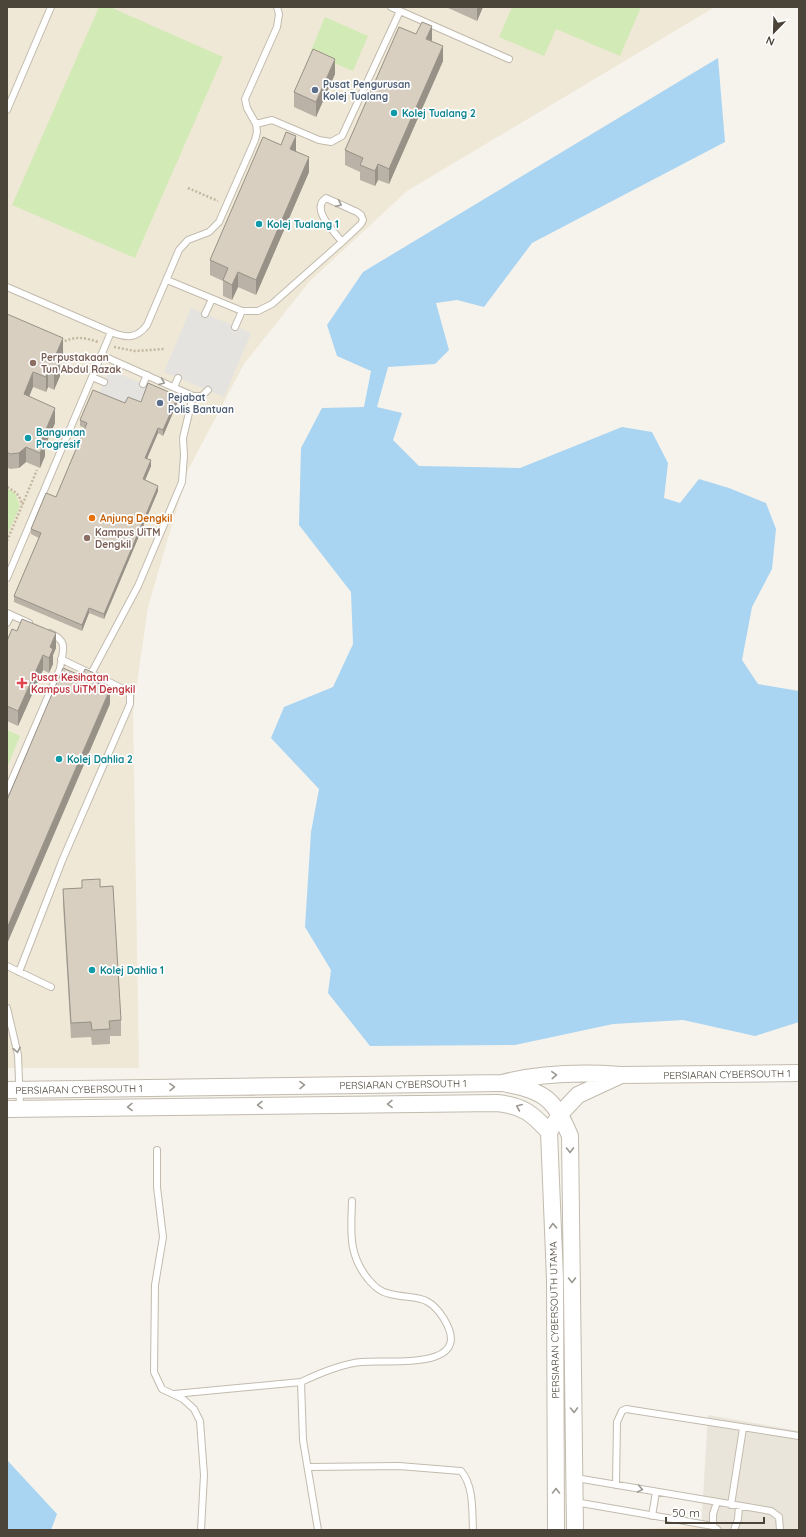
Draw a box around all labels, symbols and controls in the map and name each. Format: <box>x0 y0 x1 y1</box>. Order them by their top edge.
north arrow <box>754 12 794 52</box>
text: N <box>764 33 777 49</box>
place label: Pusat Pengurusan Kolej Tualang <box>323 78 410 103</box>
marker: Pusat Pengurusan Kolej Tualang <box>310 85 320 95</box>
place label: Kolej Tualang 2 <box>402 107 476 120</box>
marker: Kolej Tualang 2 <box>389 108 399 118</box>
one-way arrow <box>334 199 342 207</box>
place label: Kolej Tualang 1 <box>267 218 339 231</box>
marker: Kolej Tualang 1 <box>254 219 264 229</box>
place label: Perpustakaan Tun Abdul Razak <box>41 351 121 376</box>
marker: Perpustakaan Tun Abdul Razak <box>28 358 38 368</box>
one-way arrow <box>158 377 166 385</box>
place label: Pejabat Polis Bantuan <box>168 391 234 416</box>
marker: Pejabat Polis Bantuan <box>155 398 165 408</box>
place label: Bangunan Progresif <box>36 426 85 451</box>
marker: Bangunan Progresif <box>23 433 33 443</box>
place label: Anjung Dengkil <box>100 512 172 525</box>
marker: Anjung Dengkil <box>87 513 97 523</box>
place label: Kampus UiTM Dengkil <box>95 526 160 551</box>
marker: Kampus UiTM Dengkil <box>82 533 92 543</box>
place label: Pusat Kesihatan Kampus UiTM Dengkil <box>31 671 135 696</box>
marker: Pusat Kesihatan Kampus UiTM Dengkil <box>16 677 28 689</box>
place label: Kolej Dahlia 2 <box>67 753 133 766</box>
marker: Kolej Dahlia 2 <box>54 754 64 764</box>
place label: Kolej Dahlia 1 <box>100 964 164 977</box>
marker: Kolej Dahlia 1 <box>87 965 97 975</box>
one-way arrow <box>12 1047 21 1053</box>
street label: PERSIARAN CYBERSOUTH 1 <box>663 1067 791 1082</box>
one-way arrow <box>551 1071 557 1080</box>
street label: PERSIARAN CYBERSOUTH 1 <box>339 1077 467 1092</box>
one-way arrow <box>299 1081 305 1089</box>
street label: PERSIARAN CYBERSOUTH 1 <box>15 1082 143 1097</box>
one-way arrow <box>169 1083 175 1091</box>
one-way arrow <box>387 1100 393 1108</box>
one-way arrow <box>257 1101 263 1109</box>
one-way arrow <box>127 1102 133 1111</box>
one-way arrow <box>516 1104 523 1112</box>
one-way arrow <box>566 1147 574 1153</box>
one-way arrow <box>548 1223 557 1229</box>
street label: PERSIARAN CYBERSOUTH UTAMA <box>547 1241 562 1399</box>
one-way arrow <box>568 1277 576 1283</box>
one-way arrow <box>569 1407 578 1413</box>
one-way arrow <box>637 1484 644 1493</box>
one-way arrow <box>552 1488 560 1494</box>
scale bar <box>666 1499 764 1525</box>
text: 50 m <box>672 1505 700 1520</box>

